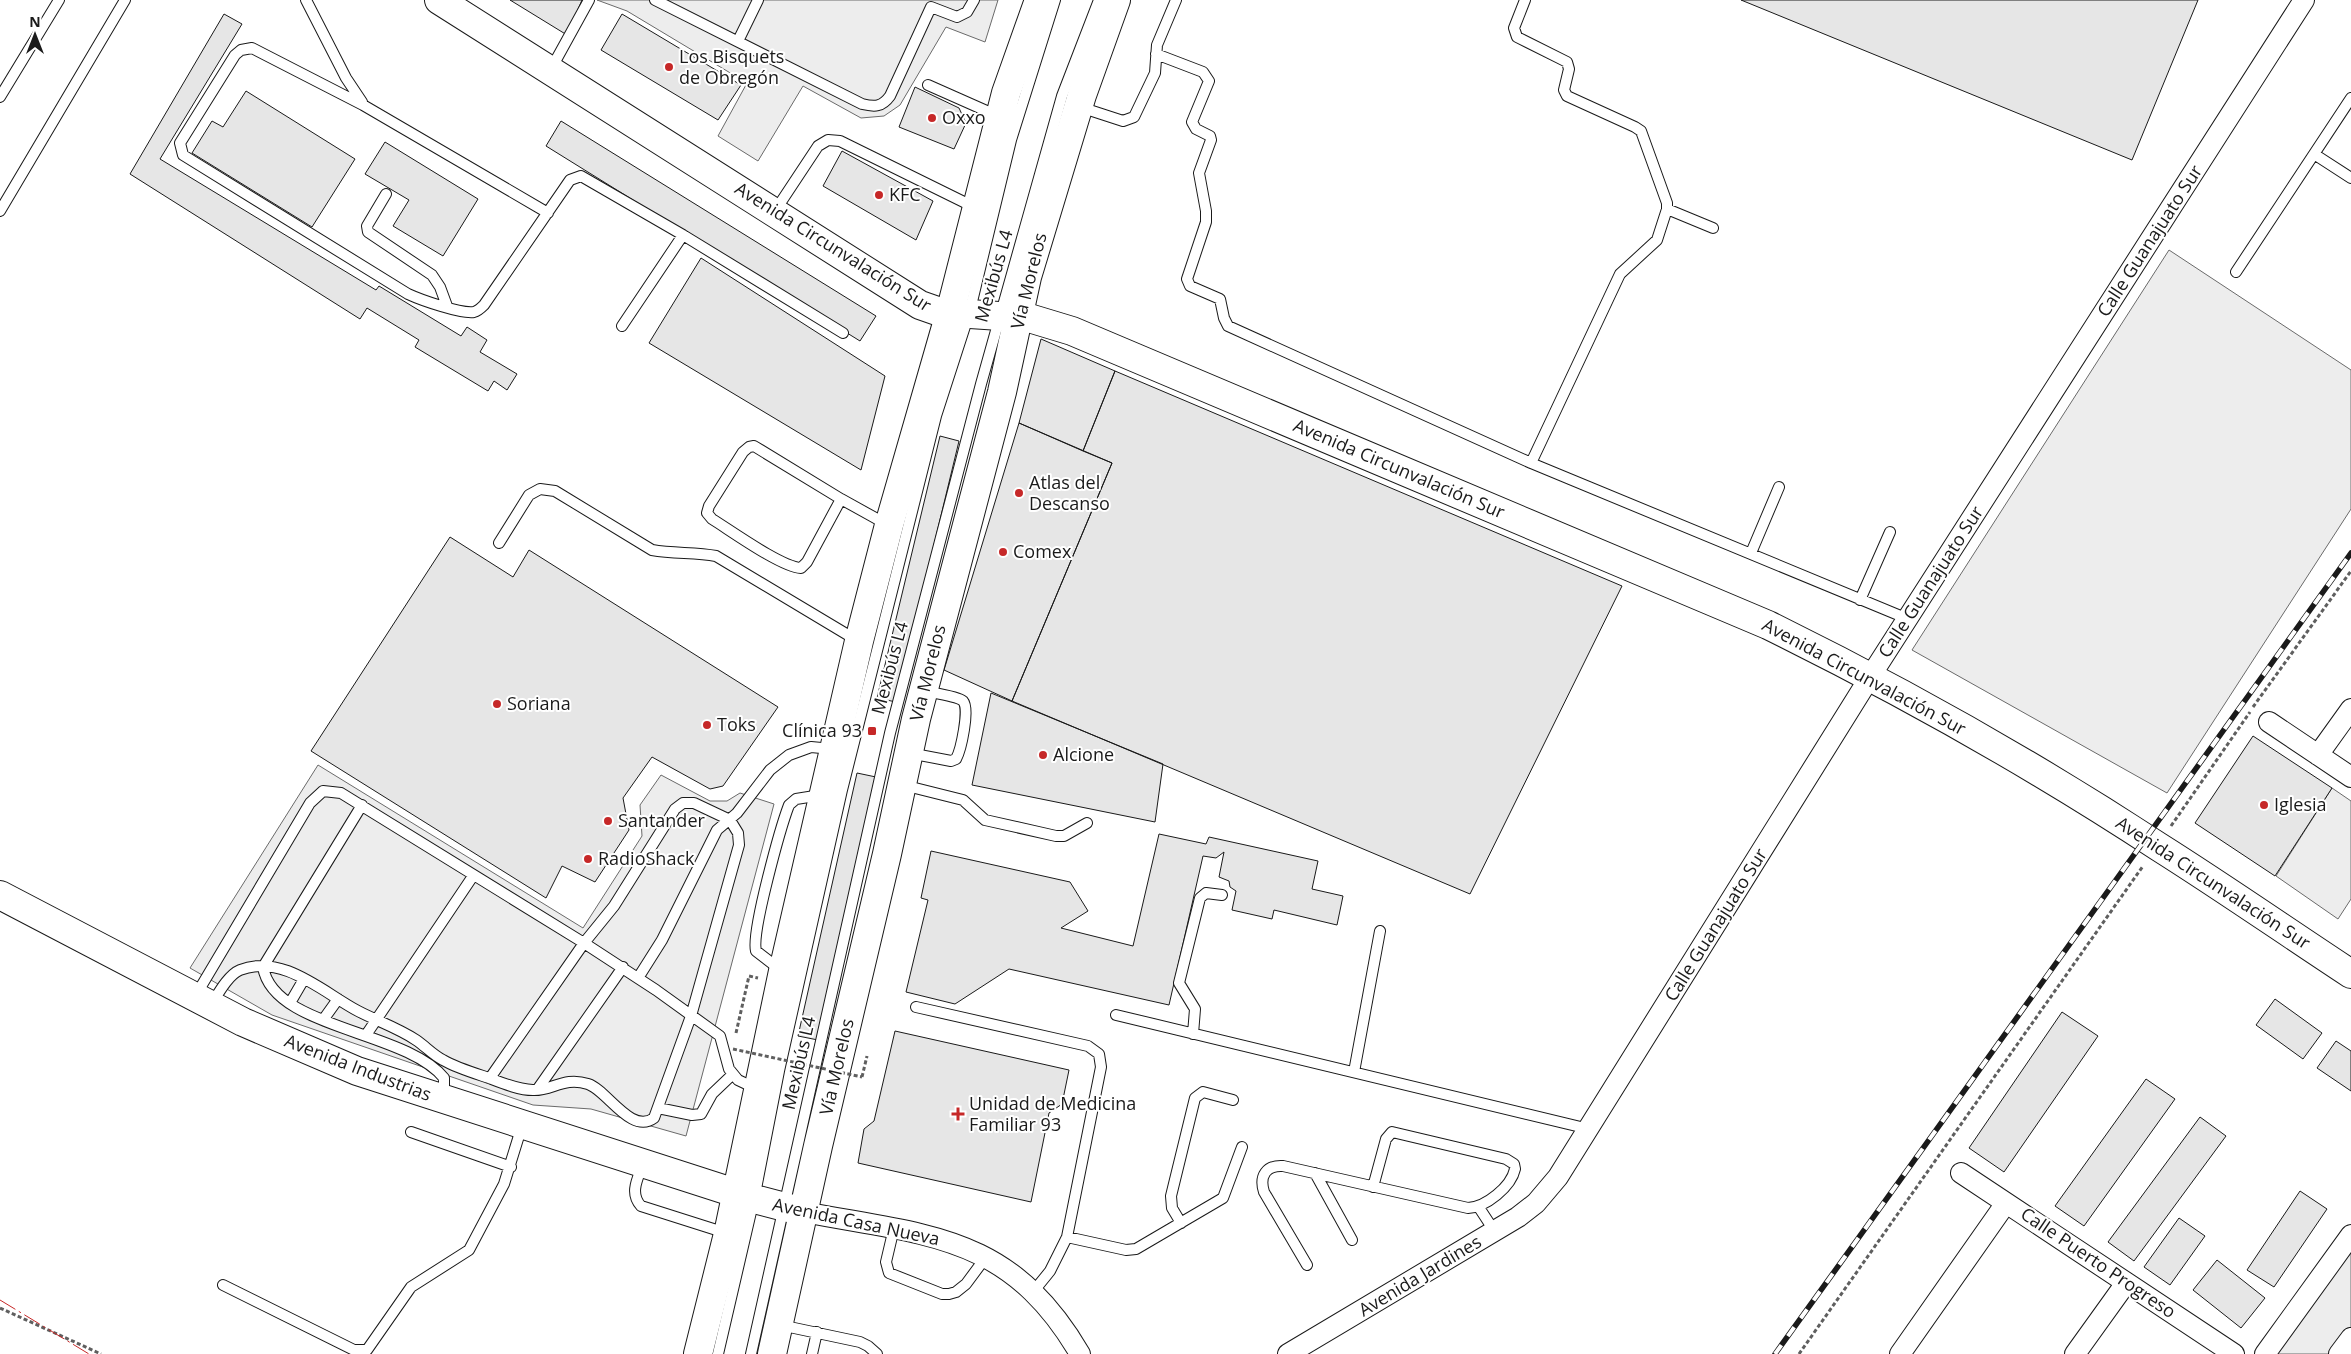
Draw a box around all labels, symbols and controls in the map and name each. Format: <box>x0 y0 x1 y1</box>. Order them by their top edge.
north arrow <box>10 10 60 60</box>
text: N <box>29 12 41 31</box>
place label: Los Bisquets de Obregón <box>679 44 784 89</box>
marker: Los Bisquets de Obregón <box>663 61 675 73</box>
place label: Oxxo <box>942 105 986 129</box>
marker: Oxxo <box>926 112 938 124</box>
street label: Calle Guanajuato Sur <box>2091 160 2208 321</box>
street label: Avenida Circunvalación Sur <box>731 176 937 317</box>
place label: KFC <box>889 182 921 206</box>
marker: KFC <box>873 189 885 201</box>
street label: Mexibús L4 <box>968 227 1018 325</box>
street label: Vía Morelos <box>1004 230 1052 331</box>
street label: Avenida Circunvalación Sur <box>1290 413 1509 524</box>
place label: Atlas del Descanso <box>1029 470 1110 515</box>
marker: Atlas del Descanso <box>1013 487 1025 499</box>
street label: Calle Guanajuato Sur <box>1872 501 1989 662</box>
place label: Comex <box>1013 539 1072 563</box>
marker: Comex <box>997 546 1009 558</box>
street label: Avenida Circunvalación Sur <box>1759 612 1971 740</box>
street label: Mexibús L4 <box>865 619 913 717</box>
street label: Vía Morelos <box>903 622 951 723</box>
place label: Soriana <box>507 691 571 715</box>
marker: Soriana <box>491 698 503 710</box>
place label: Toks <box>717 712 756 736</box>
place label: Clínica 93 <box>782 718 862 742</box>
marker: Toks <box>701 719 713 731</box>
marker: Clínica 93 <box>866 725 878 737</box>
place label: Alcione <box>1053 742 1114 766</box>
marker: Alcione <box>1037 749 1049 761</box>
place label: Iglesia <box>2274 792 2327 816</box>
marker: Iglesia <box>2258 799 2270 811</box>
place label: Santander <box>618 808 705 832</box>
street label: Avenida Circunvalación Sur <box>2112 810 2316 954</box>
marker: Santander <box>602 815 614 827</box>
street label: Calle Guanajuato Sur <box>1658 843 1772 1006</box>
place label: RadioShack <box>598 846 695 870</box>
marker: RadioShack <box>582 853 594 865</box>
street label: Mexibús L4 <box>776 1014 820 1112</box>
street label: Vía Morelos <box>813 1016 859 1117</box>
street label: Avenida Industrias <box>282 1028 435 1106</box>
place label: Unidad de Medicina Familiar 93 <box>969 1091 1136 1136</box>
marker: Unidad de Medicina Familiar 93 <box>951 1107 965 1121</box>
street label: Avenida Casa Nueva <box>771 1192 942 1250</box>
street label: Calle Puerto Progreso <box>2016 1201 2181 1323</box>
street label: Avenida Jardines <box>1354 1229 1485 1321</box>

